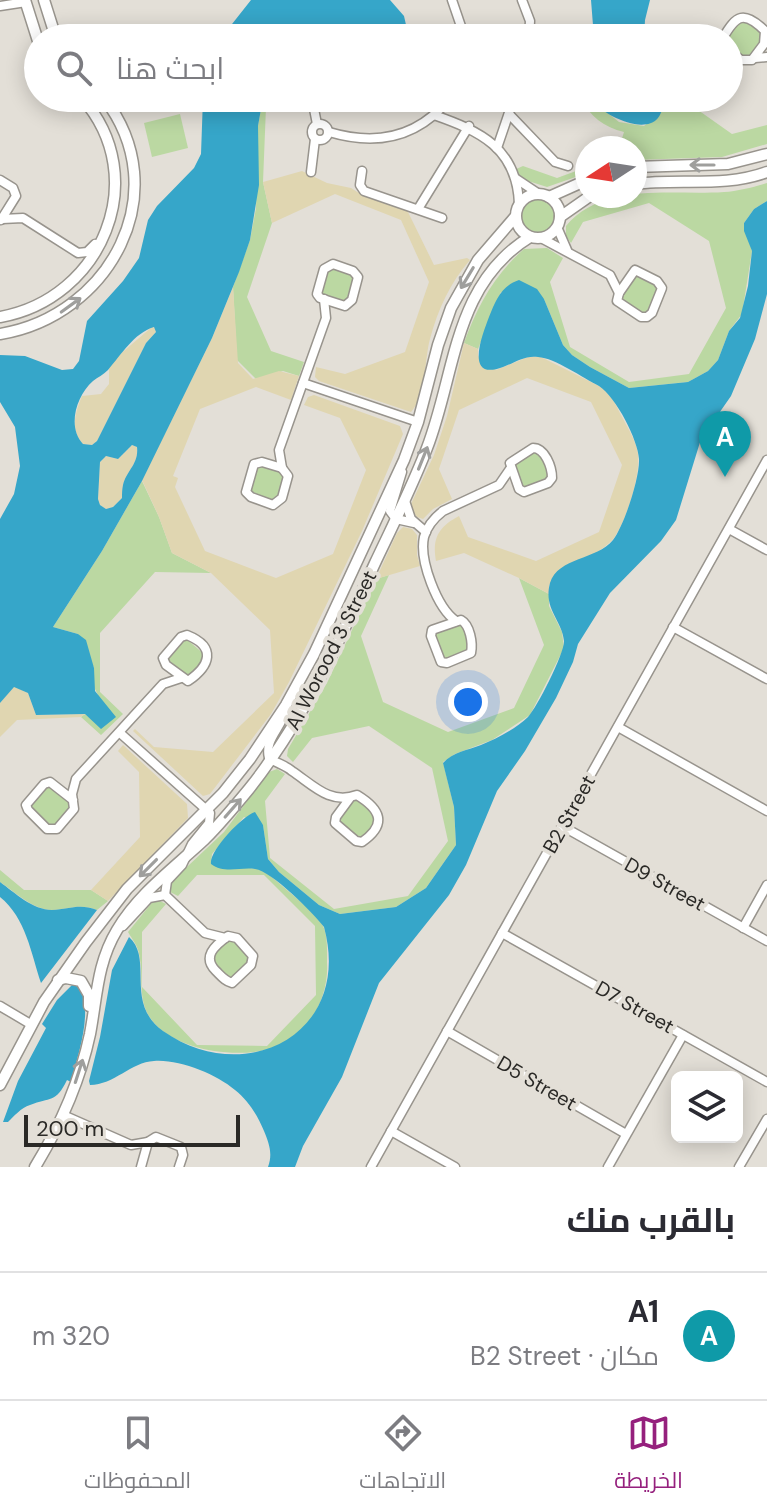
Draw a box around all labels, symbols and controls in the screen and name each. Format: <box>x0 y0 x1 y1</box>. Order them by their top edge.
search box <box>24 24 743 112</box>
icon: search <box>52 46 96 90</box>
text: ابحث هنا <box>116 49 224 88</box>
north arrow <box>575 136 647 208</box>
one-way arrow <box>689 157 716 173</box>
one-way arrow <box>459 266 475 289</box>
one-way arrow <box>60 297 82 313</box>
pin: A <box>699 411 751 477</box>
one-way arrow <box>417 446 432 471</box>
street label: Al Worood 3 Street <box>280 566 383 734</box>
your location <box>448 682 488 722</box>
street label: B2 Street <box>537 770 601 858</box>
one-way arrow <box>224 798 242 819</box>
street label: D9 Street <box>620 851 710 917</box>
one-way arrow <box>139 858 158 877</box>
street label: D7 Street <box>591 975 679 1039</box>
street label: D5 Street <box>492 1050 582 1116</box>
one-way arrow <box>73 1059 88 1084</box>
map controls <box>671 1071 743 1143</box>
button: layers <box>671 1071 743 1143</box>
scale bar <box>24 1111 240 1147</box>
text: 200 m <box>36 1114 104 1143</box>
text: بالقرب منك <box>567 1198 735 1243</box>
text: A1 <box>628 1292 659 1331</box>
text: 320 m <box>32 1319 110 1353</box>
text: A <box>700 1319 718 1353</box>
text: مكان · B2 Street <box>470 1339 659 1373</box>
tab: المحفوظات <box>84 1411 191 1501</box>
tab: الاتجاهات <box>359 1411 446 1501</box>
tab: الخريطة <box>614 1411 683 1501</box>

